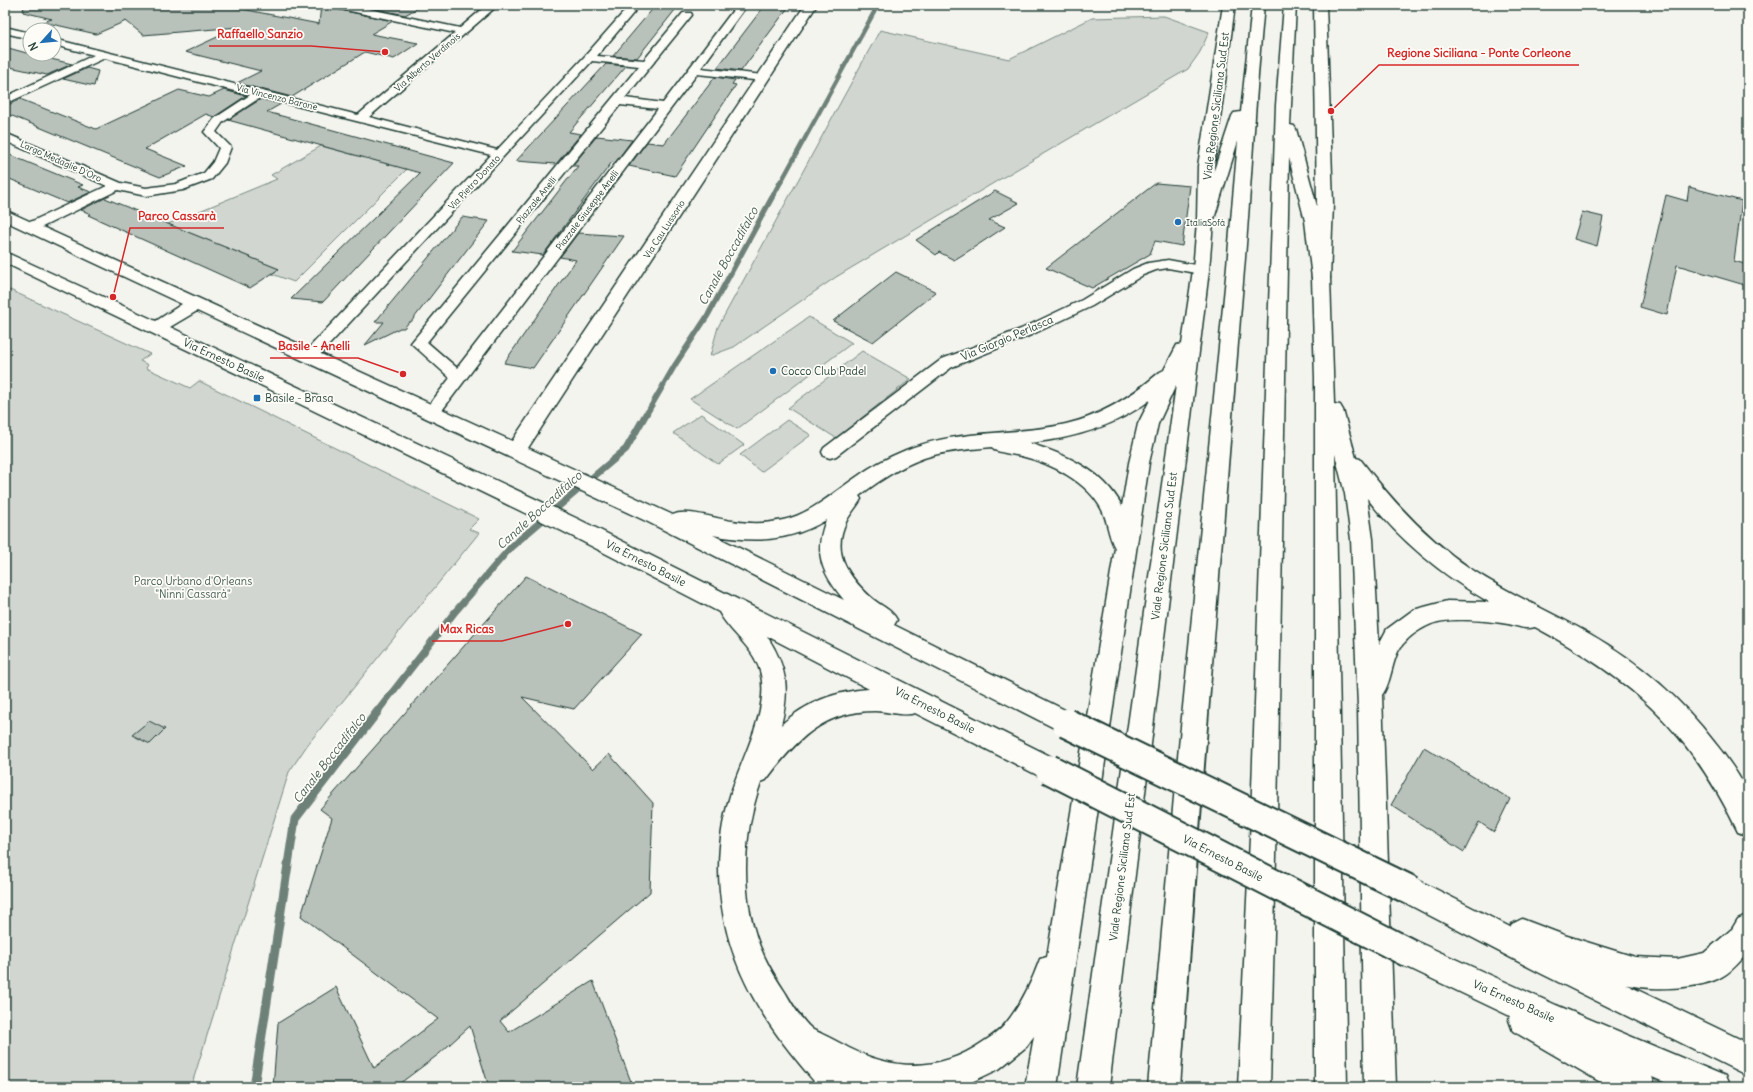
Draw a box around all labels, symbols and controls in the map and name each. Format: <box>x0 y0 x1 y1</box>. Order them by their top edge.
north arrow <box>22 22 62 62</box>
callout: Raffaello Sanzio <box>209 22 311 46</box>
text: Raffaello Sanzio <box>217 26 303 41</box>
street label: Via Alberto Verdinois <box>392 30 462 94</box>
street label: Viale Regione Siciliana Sud Est <box>1200 31 1232 181</box>
text: N <box>25 40 41 53</box>
callout: Regione Siciliana - Ponte Corleone <box>1379 41 1579 65</box>
text: Regione Siciliana - Ponte Corleone <box>1387 45 1571 61</box>
street label: Via Vincenzo Barone <box>235 82 319 112</box>
street label: Largo Medaglie D'Oro <box>19 138 103 184</box>
street label: Via Pietro Donato <box>446 152 502 212</box>
street label: Piazzale Giuseppe Anelli <box>553 168 621 252</box>
street label: Piazzale Anelli <box>514 174 558 226</box>
street label: Via Cau Lussorio <box>641 198 687 260</box>
water label: Canale Boccadifalco <box>695 203 762 308</box>
callout: Parco Cassarà <box>130 204 224 228</box>
text: Parco Cassarà <box>138 208 216 223</box>
marker: ItaliaSofà <box>1173 217 1183 227</box>
place label: ItaliaSofà <box>1186 217 1225 228</box>
street label: Via Giorgio Perlasca <box>959 312 1055 364</box>
callout: Basile - Anelli <box>270 334 358 358</box>
street label: Via Ernesto Basile <box>181 335 267 385</box>
text: Basile - Anelli <box>278 338 350 353</box>
place label: Cocco Club Padel <box>781 364 866 378</box>
marker: Cocco Club Padel <box>768 366 778 376</box>
place label: Basile - Brasa <box>265 391 333 405</box>
marker: Basile - Brasa <box>252 393 262 403</box>
water label: Canale Boccadifalco <box>493 467 586 552</box>
street label: Viale Regione Siciliana Sud Est <box>1148 471 1180 621</box>
street label: Via Ernesto Basile <box>603 537 689 589</box>
park label: Parco Urbano d'Orleans "Ninni Cassarà" <box>134 574 252 601</box>
callout: Max Ricas <box>432 617 502 641</box>
text: Max Ricas <box>440 621 494 636</box>
street label: Via Ernesto Basile <box>892 684 978 736</box>
water label: Canale Boccadifalco <box>289 709 369 806</box>
street label: Viale Regione Siciliana Sud Est <box>1106 792 1138 942</box>
street label: Via Ernesto Basile <box>1180 832 1266 884</box>
street label: Via Ernesto Basile <box>1471 977 1557 1025</box>

